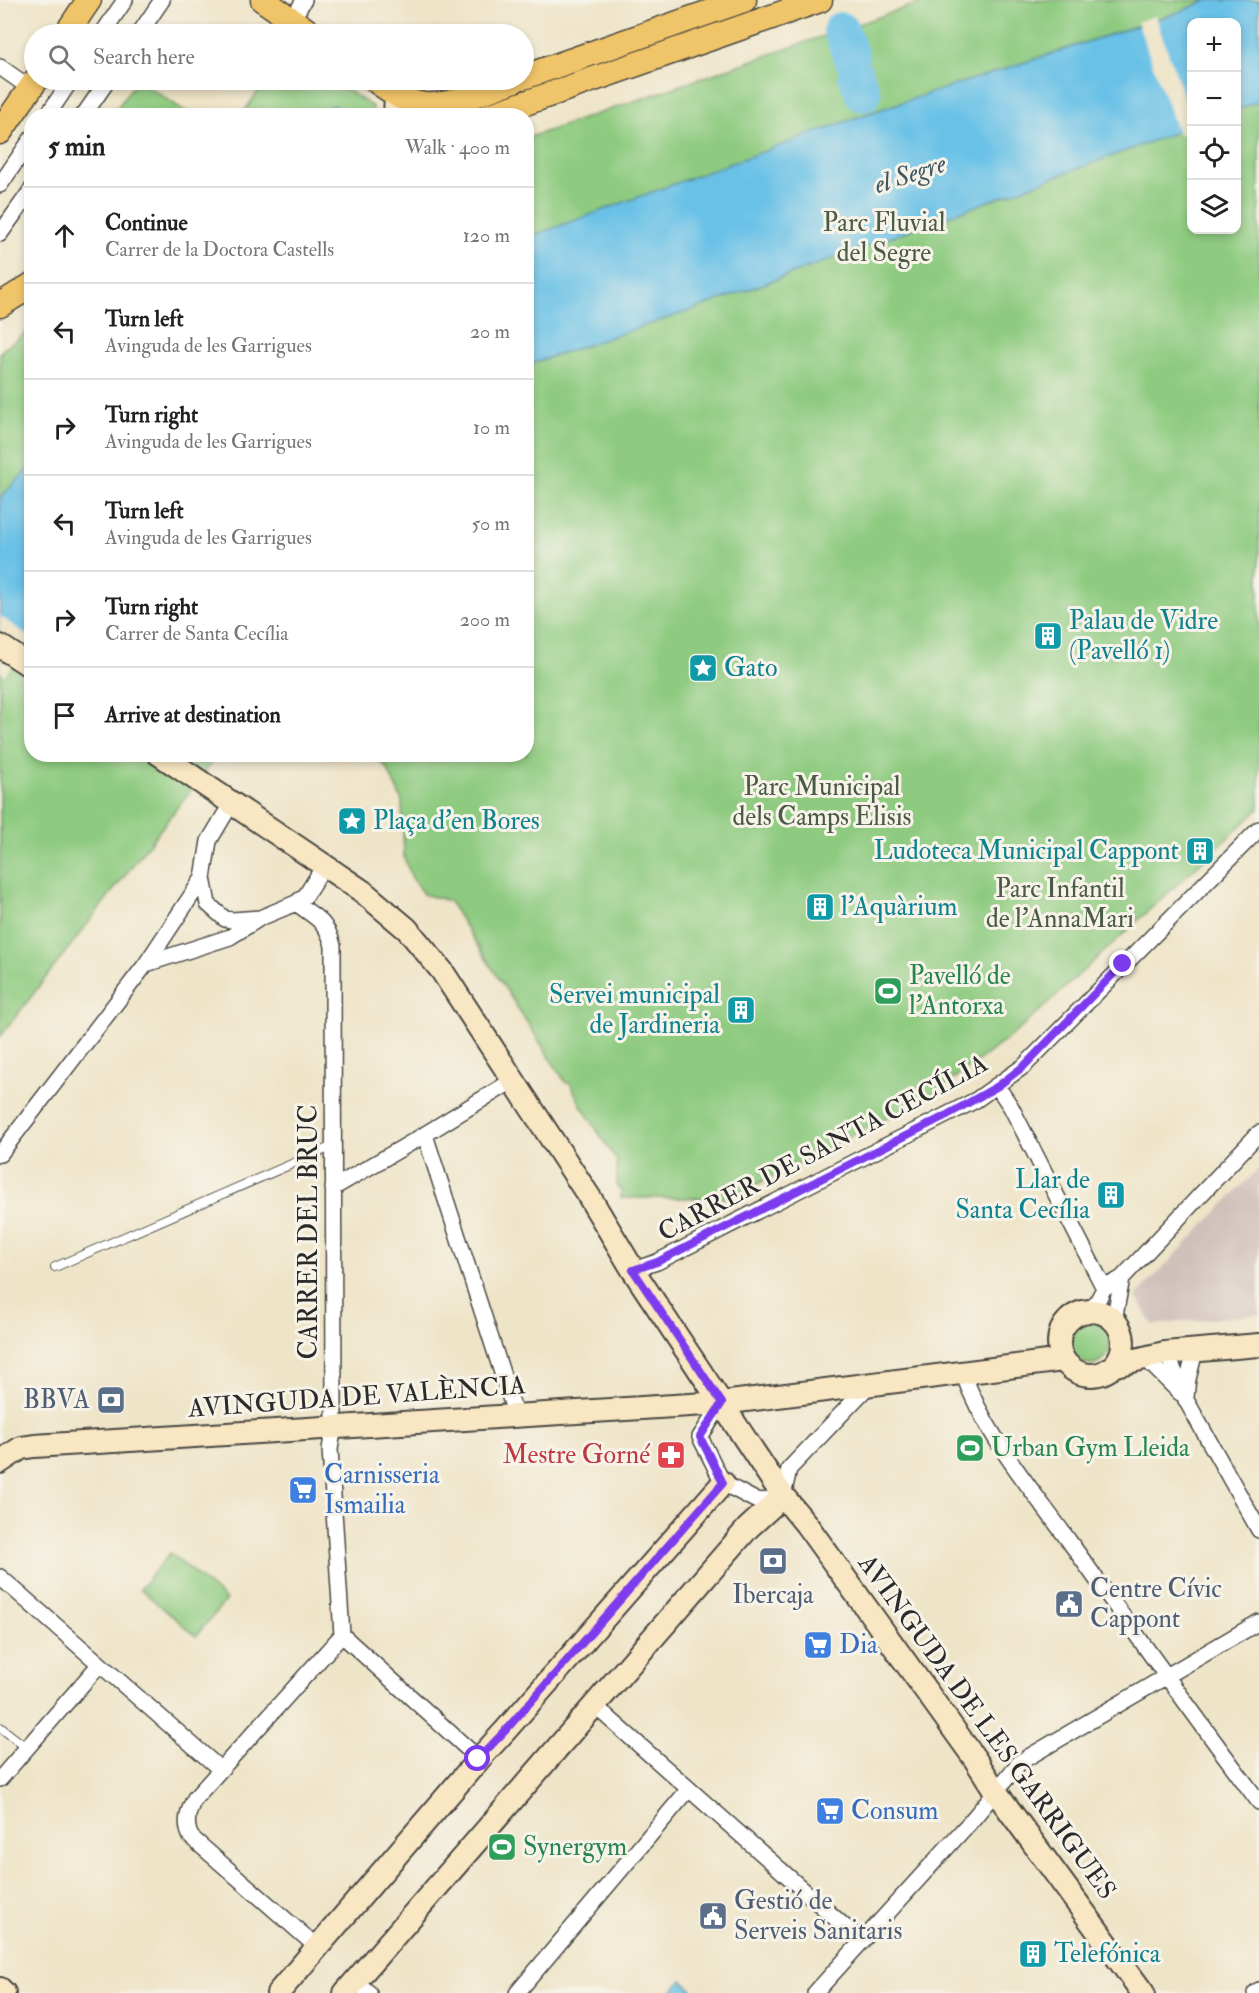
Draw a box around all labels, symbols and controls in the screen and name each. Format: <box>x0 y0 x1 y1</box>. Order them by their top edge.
map controls <box>1187 18 1241 234</box>
button: + <box>1187 18 1241 72</box>
search box <box>24 24 534 90</box>
icon: search <box>45 41 78 74</box>
text: Search here <box>93 43 195 71</box>
button: − <box>1187 72 1241 126</box>
button: locate <box>1187 126 1241 180</box>
text: 5 min <box>48 131 105 163</box>
text: Walk · 400 m <box>405 135 510 160</box>
water label: el Segre <box>870 147 951 201</box>
button: layers <box>1187 180 1241 234</box>
park label: Parc Fluvial del Segre <box>823 207 946 269</box>
text: Continue <box>105 209 188 237</box>
icon: ahead <box>48 219 81 252</box>
text: 120 m <box>463 223 510 248</box>
text: Carrer de la Doctora Castells <box>105 237 334 262</box>
text: Turn left <box>105 305 184 333</box>
icon: left <box>48 315 81 348</box>
text: 20 m <box>470 319 510 344</box>
text: Avinguda de les Garrigues <box>105 333 312 358</box>
text: Turn right <box>105 401 198 429</box>
icon: right <box>48 411 81 444</box>
text: 10 m <box>473 415 510 440</box>
text: Avinguda de les Garrigues <box>105 429 312 454</box>
text: Turn left <box>105 497 184 525</box>
icon: left <box>48 507 81 540</box>
text: 50 m <box>471 511 510 536</box>
text: Avinguda de les Garrigues <box>105 525 312 550</box>
text: Turn right <box>105 593 198 621</box>
icon: right <box>48 603 81 636</box>
place label: Palau de Vidre (Pavelló 1) <box>1069 605 1218 667</box>
text: 200 m <box>460 607 510 632</box>
building icon: Palau de Vidre (Pavelló 1) <box>1032 620 1064 652</box>
text: Carrer de Santa Cecília <box>105 621 289 646</box>
place icon: Gato <box>687 652 719 684</box>
place label: Gato <box>724 652 777 684</box>
icon: arrive <box>48 699 81 732</box>
text: Arrive at destination <box>105 701 281 729</box>
park label: Parc Municipal dels Camps Elisis <box>732 771 912 834</box>
place icon: Plaça d'en Bores <box>336 805 368 837</box>
place label: Plaça d'en Bores <box>373 805 540 837</box>
place label: Ludoteca Municipal Cappont <box>874 835 1179 868</box>
building icon: Ludoteca Municipal Cappont <box>1184 835 1216 867</box>
park label: Parc Infantil de l'AnnaMari <box>986 873 1134 935</box>
building icon: l'Aquàrium <box>804 891 836 923</box>
place label: l'Aquàrium <box>841 891 958 923</box>
route end <box>1109 950 1135 976</box>
place label: Pavelló de l'Antorxa <box>909 960 1011 1022</box>
sports icon: Pavelló de l'Antorxa <box>872 975 904 1007</box>
place label: Servei municipal de Jardineria <box>549 979 720 1041</box>
building icon: Servei municipal de Jardineria <box>725 994 757 1026</box>
street label: CARRER DE SANTA CECÍLIA <box>652 1045 994 1249</box>
street label: CARRER DEL BRUC <box>293 1105 325 1360</box>
place label: Llar de Santa Cecília <box>955 1164 1090 1226</box>
building icon: Llar de Santa Cecília <box>1095 1179 1127 1211</box>
street label: AVINGUDA DE VALÈNCIA <box>186 1367 527 1425</box>
place label: BBVA <box>23 1384 90 1416</box>
bank icon: BBVA <box>95 1384 127 1416</box>
sports icon: Urban Gym Lleida <box>954 1432 986 1464</box>
place label: Urban Gym Lleida <box>991 1432 1190 1464</box>
place label: Mestre Gorné <box>503 1439 650 1471</box>
pharmacy icon: Mestre Gorné <box>655 1439 687 1471</box>
place label: Carnisseria Ismailia <box>324 1459 440 1521</box>
supermarket icon: Carnisseria Ismailia <box>287 1474 319 1506</box>
bank icon: Ibercaja <box>757 1545 789 1577</box>
street label: AVINGUDA DE LES GARRIGUES <box>850 1548 1123 1906</box>
place label: Centre Cívic Cappont <box>1090 1573 1222 1636</box>
place label: Ibercaja <box>732 1579 814 1611</box>
public building icon: Centre Cívic Cappont <box>1053 1588 1085 1620</box>
supermarket icon: Dia <box>802 1629 834 1661</box>
place label: Dia <box>839 1629 878 1661</box>
route start <box>464 1745 490 1771</box>
supermarket icon: Consum <box>814 1795 846 1827</box>
place label: Consum <box>851 1795 939 1827</box>
sports icon: Synergym <box>486 1831 518 1863</box>
place label: Synergym <box>523 1831 627 1863</box>
place label: Gestió de Serveis Sanitaris <box>734 1885 902 1947</box>
public building icon: Gestió de Serveis Sanitaris <box>697 1900 729 1932</box>
building icon: Telefónica <box>1017 1938 1049 1970</box>
place label: Telefónica <box>1054 1938 1161 1970</box>

